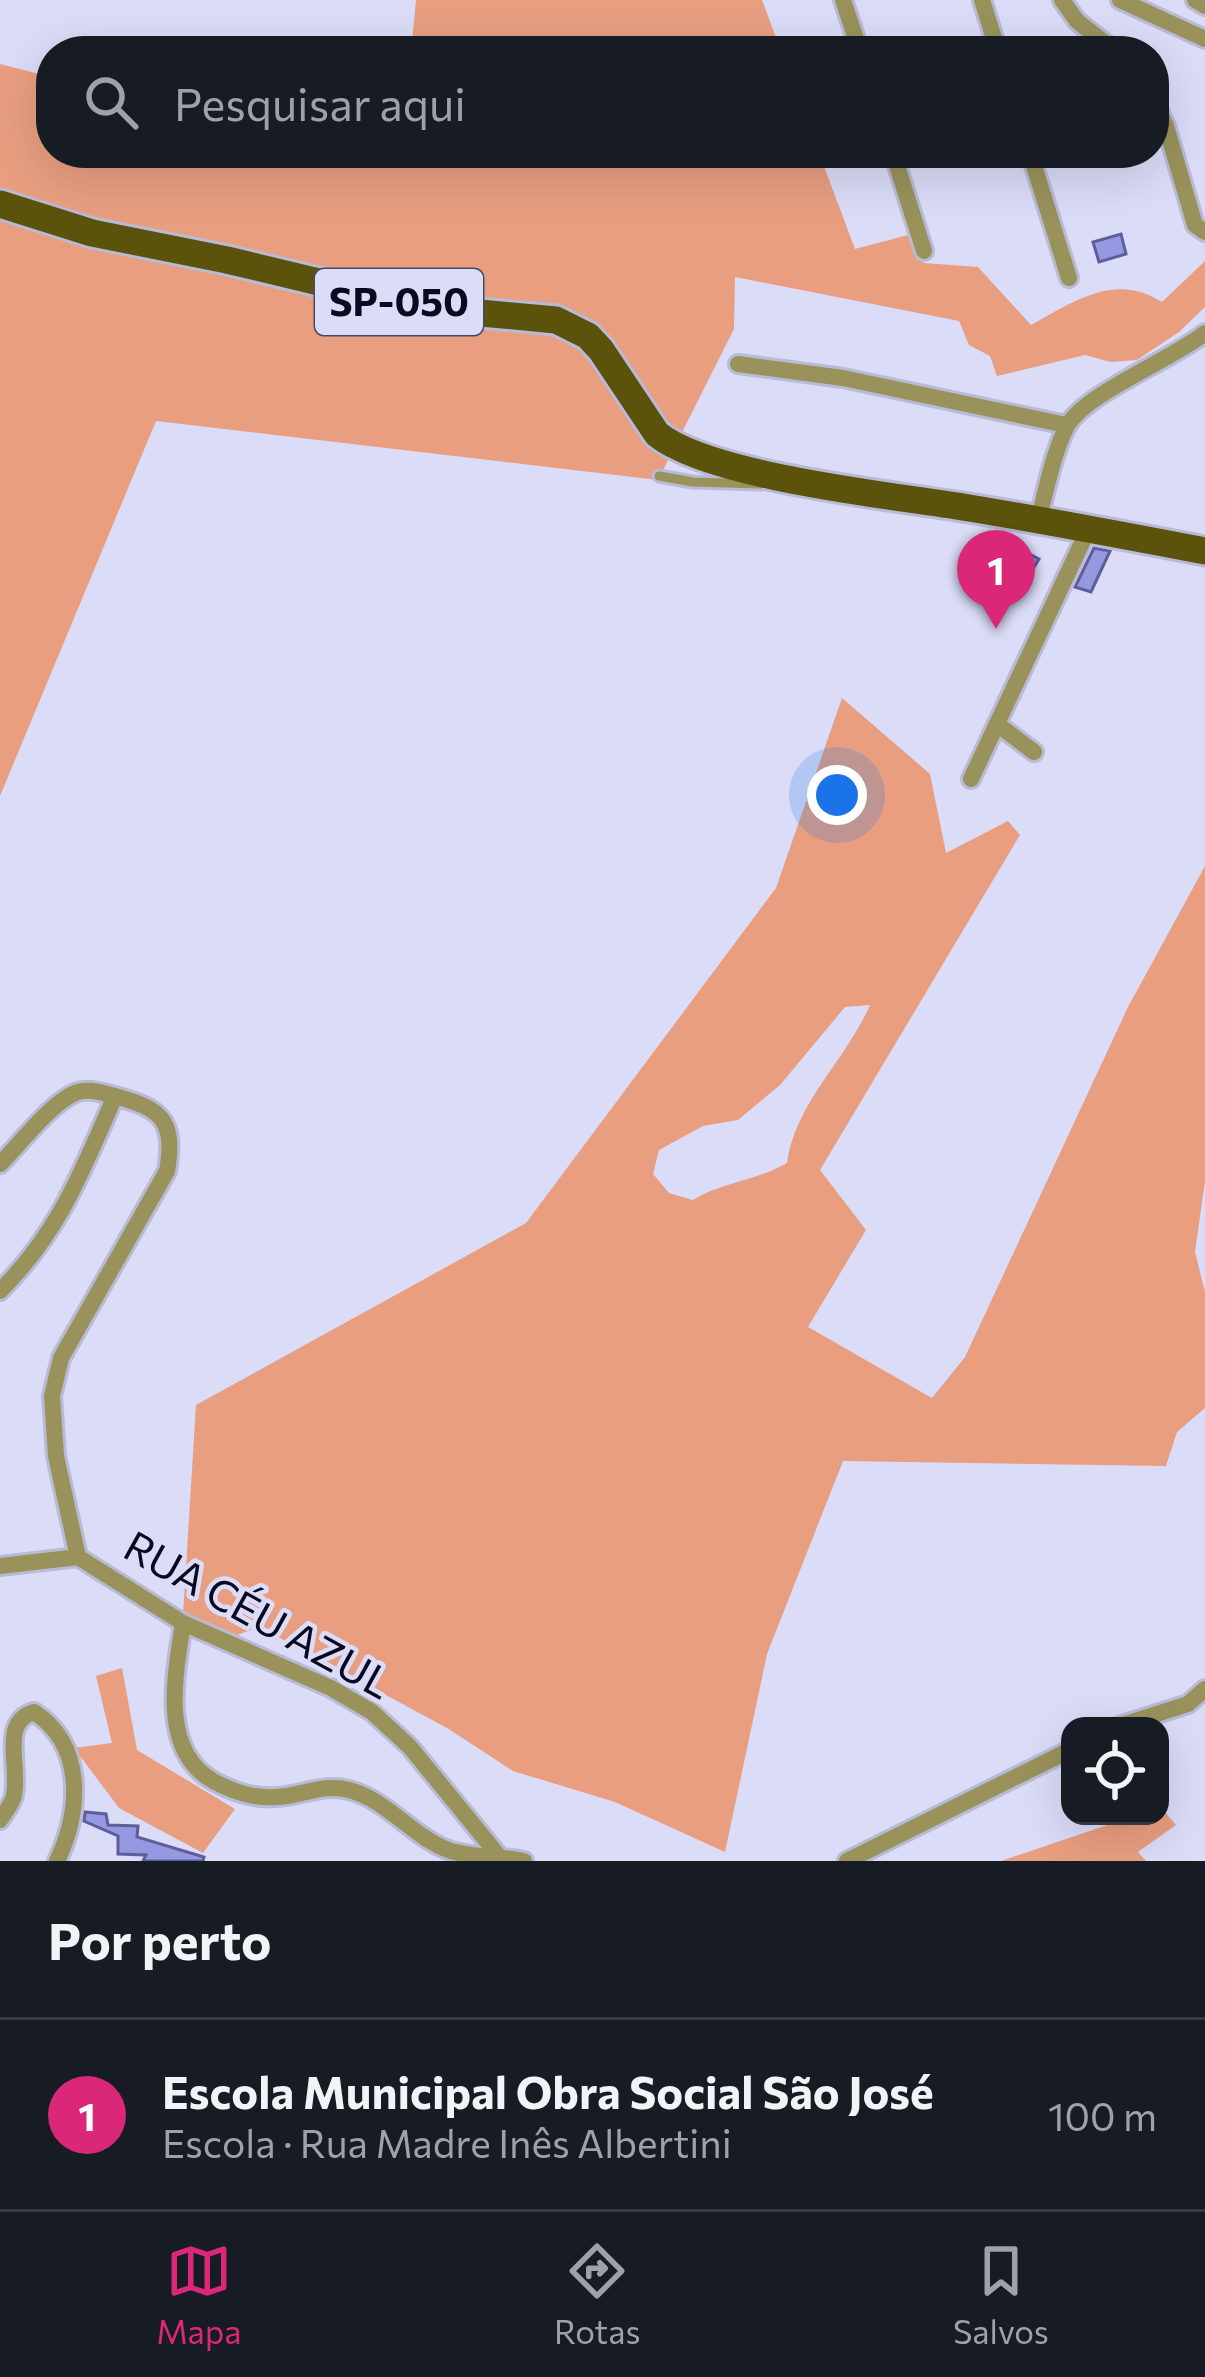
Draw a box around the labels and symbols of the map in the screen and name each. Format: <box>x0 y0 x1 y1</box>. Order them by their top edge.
road number: SP-050 <box>315 269 483 335</box>
pin: 1 <box>957 530 1035 629</box>
your location <box>807 765 867 825</box>
street label: RUA CÉU AZUL <box>116 1518 402 1708</box>

